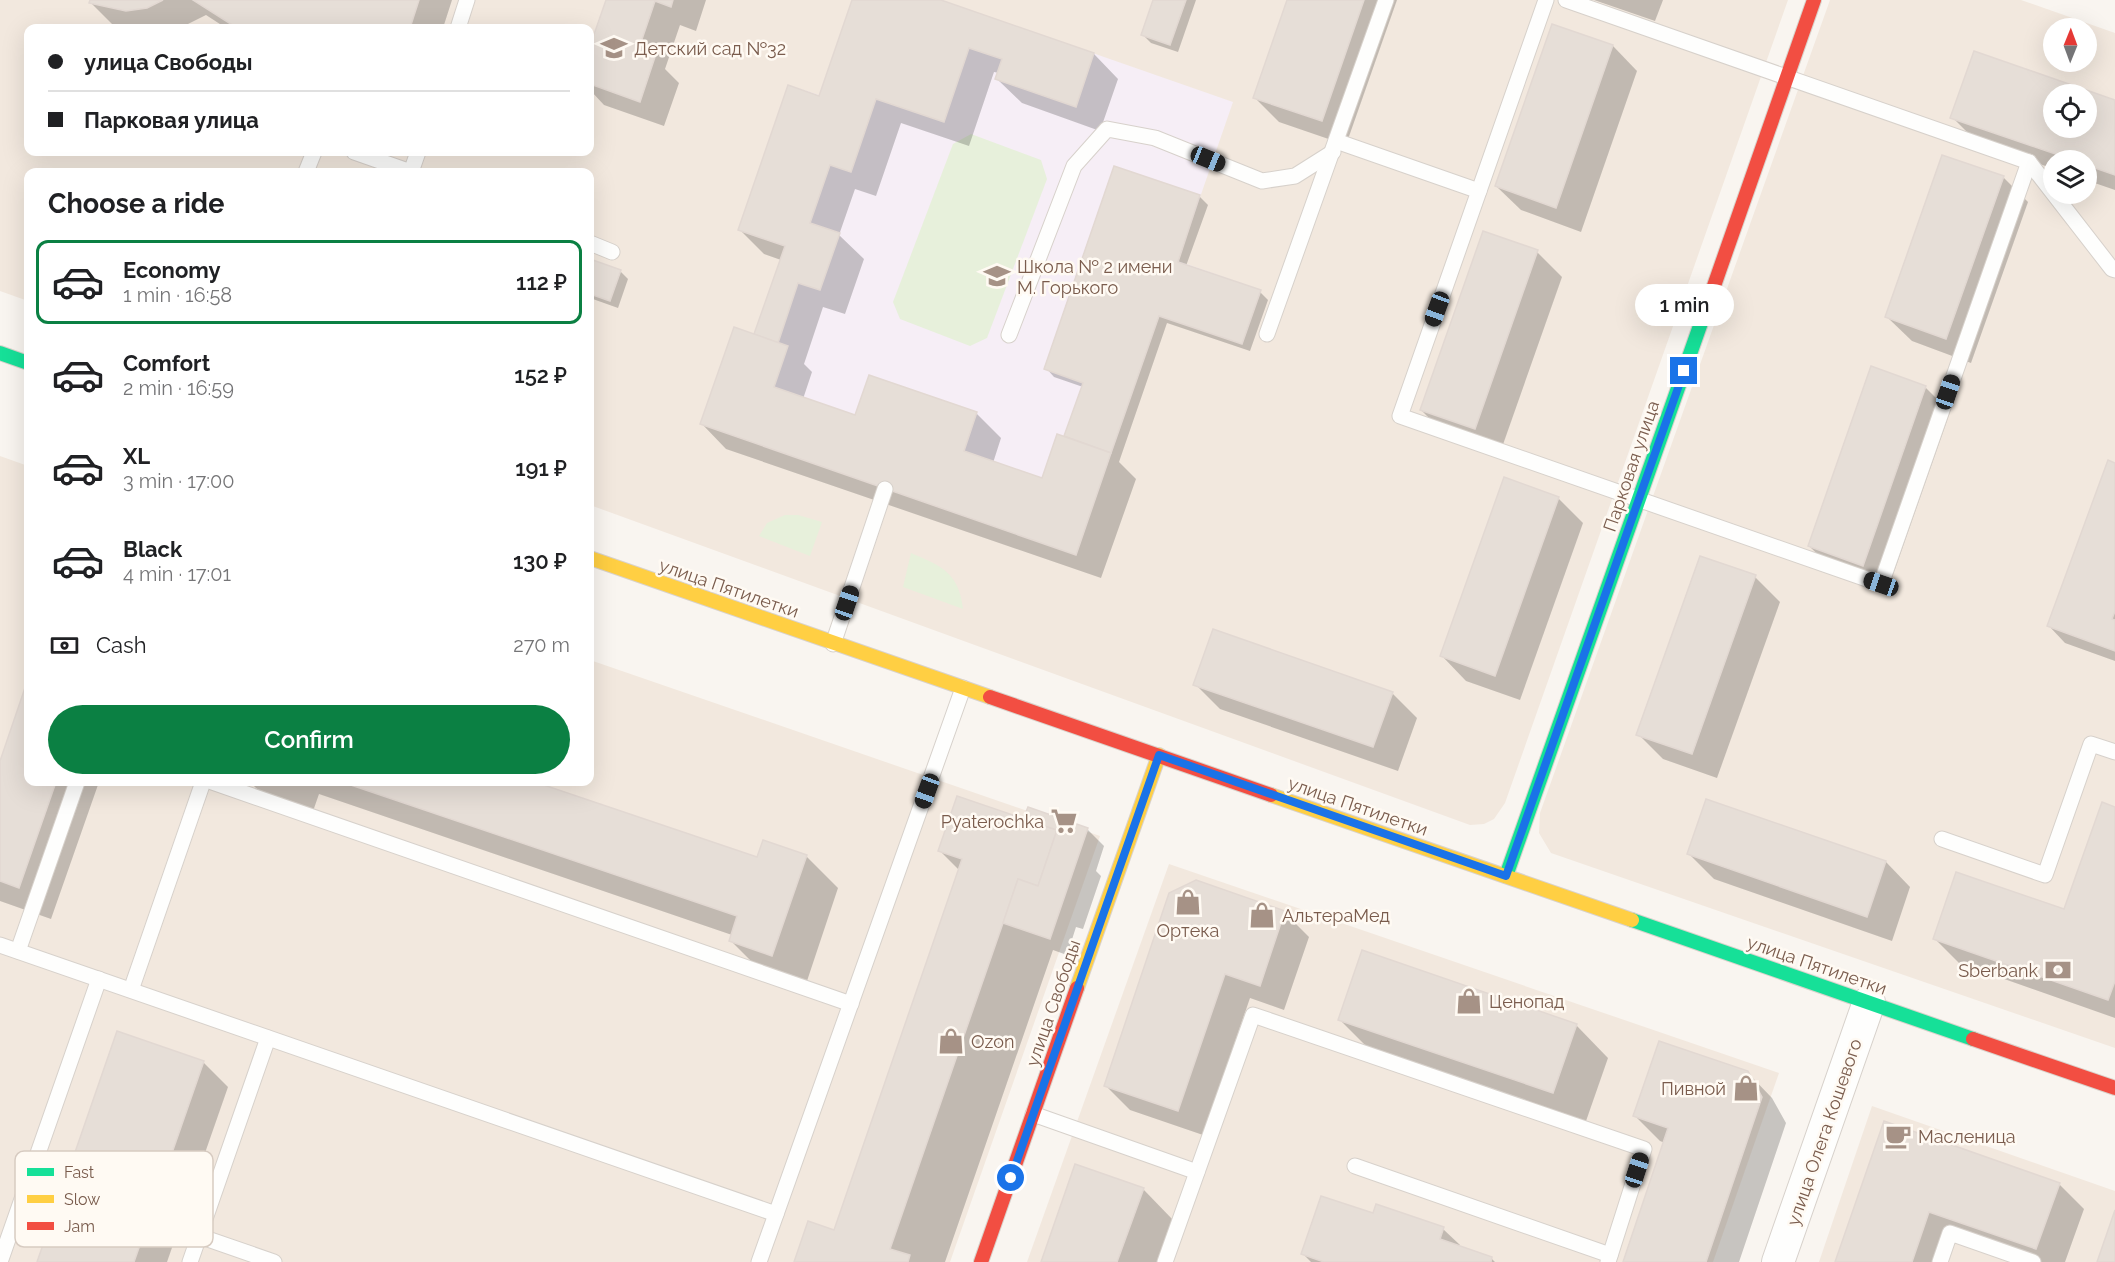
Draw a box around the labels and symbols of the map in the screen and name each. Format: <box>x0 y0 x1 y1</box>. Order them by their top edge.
north arrow <box>2043 18 2097 72</box>
school or university icon: Детский сад №32 <box>599 33 629 63</box>
place label: Детский сад №32 <box>634 38 786 59</box>
car <box>1188 144 1228 174</box>
place label: Школа № 2 имени М. Горького <box>1017 256 1172 298</box>
school or university icon: Школа № 2 имени М. Горького <box>982 261 1012 291</box>
callout: 1 min <box>1634 284 1734 326</box>
car <box>1422 289 1452 329</box>
route end <box>1670 357 1697 384</box>
car <box>1934 372 1962 412</box>
street label: Парковая улица <box>1599 398 1663 534</box>
street label: улица Пятилетки <box>656 554 802 622</box>
car <box>1861 570 1901 598</box>
car <box>833 583 861 623</box>
car <box>912 771 942 811</box>
street label: улица Пятилетки <box>1285 772 1431 840</box>
supermarket icon: Pyaterochka <box>1049 806 1079 836</box>
place label: Pyaterochka <box>941 811 1044 832</box>
shop icon: Ортека <box>1173 887 1203 917</box>
shop icon: АльтераМед <box>1247 900 1277 930</box>
place label: АльтераМед <box>1282 905 1390 926</box>
place label: Ортека <box>1157 920 1219 941</box>
street label: улица Пятилетки <box>1744 931 1890 999</box>
street label: улица Свободы <box>1022 937 1084 1069</box>
bank icon: Sberbank <box>2043 955 2073 985</box>
place label: Sberbank <box>1958 960 2038 981</box>
shop icon: Ценопад <box>1454 986 1484 1016</box>
place label: Ценопад <box>1489 991 1564 1012</box>
shop icon: Ozon <box>936 1026 966 1056</box>
place label: Ozon <box>971 1031 1014 1052</box>
street label: улица Олега Кошевого <box>1782 1035 1866 1228</box>
shop icon: Пивной <box>1731 1073 1761 1103</box>
place label: Пивной <box>1661 1078 1726 1099</box>
cafe icon: Масленица <box>1883 1121 1913 1151</box>
place label: Масленица <box>1918 1126 2016 1147</box>
car <box>1623 1150 1651 1190</box>
legend <box>15 1151 213 1247</box>
text: Fast <box>64 1163 95 1182</box>
route start <box>997 1164 1024 1191</box>
text: Slow <box>64 1190 100 1209</box>
text: Jam <box>64 1217 95 1236</box>

